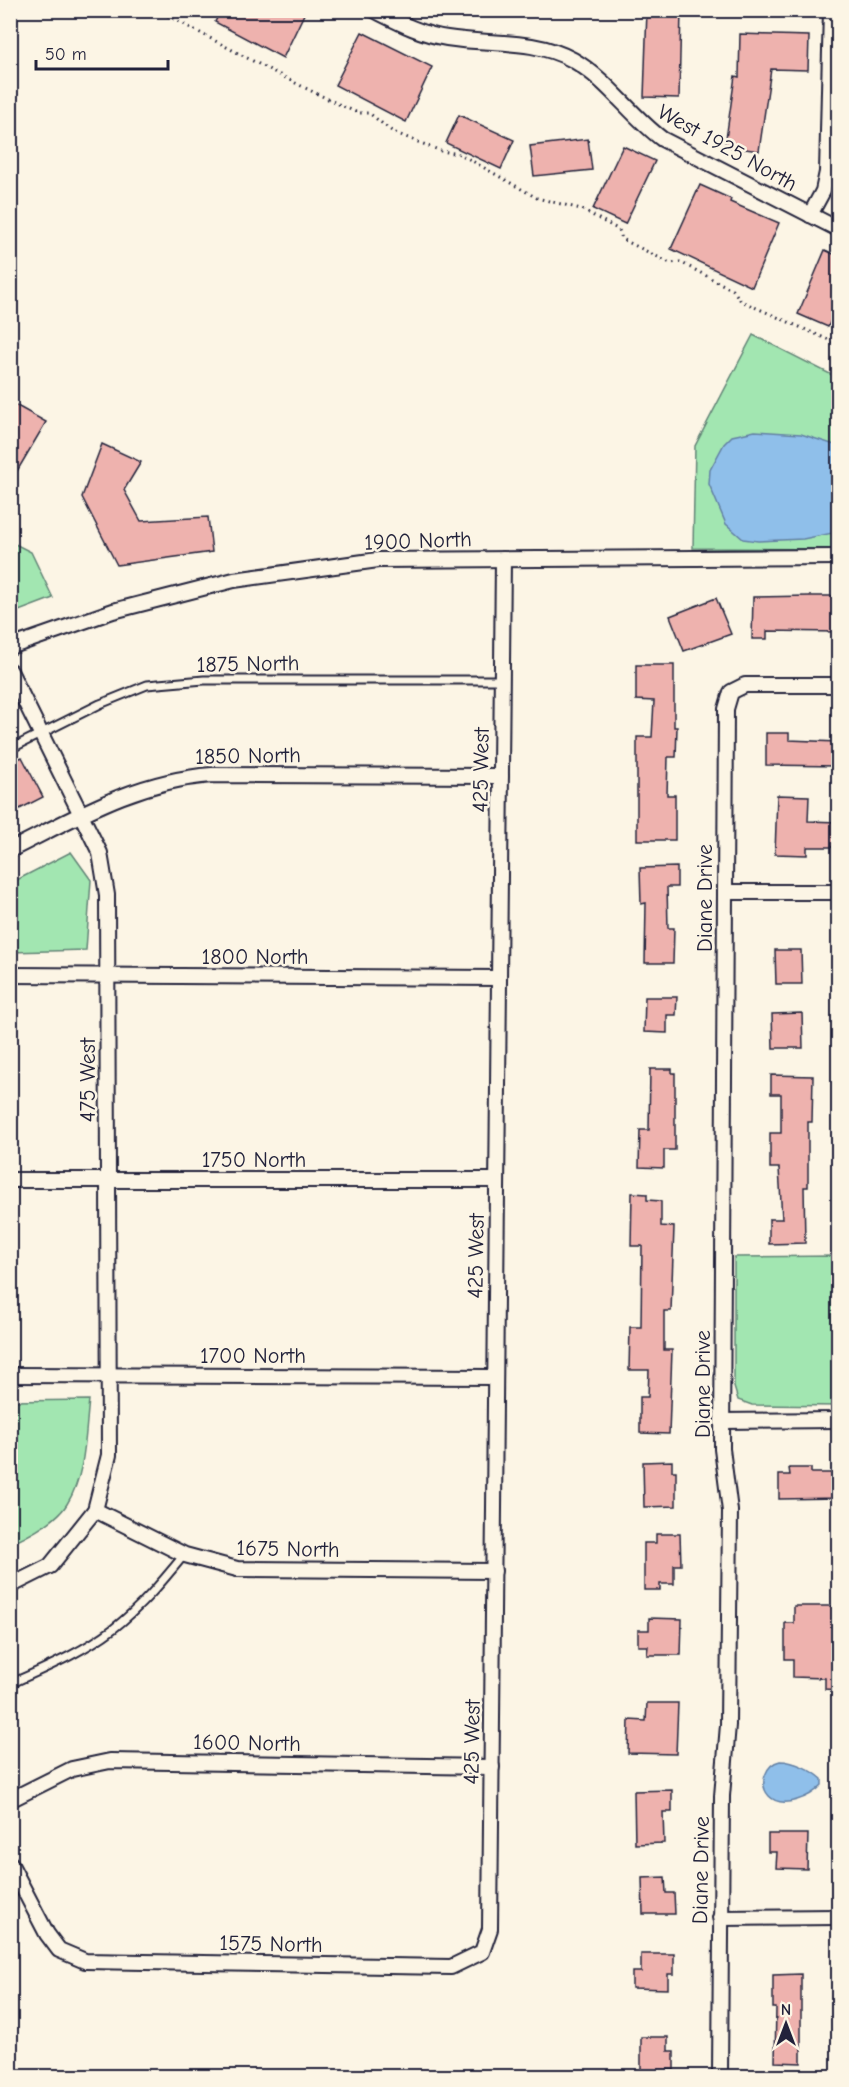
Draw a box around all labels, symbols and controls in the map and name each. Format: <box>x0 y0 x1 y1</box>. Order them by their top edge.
scale bar <box>36 33 168 71</box>
text: 50 m <box>45 44 87 65</box>
street label: West 1925 North <box>653 99 802 197</box>
street label: 1900 North <box>364 526 472 556</box>
street label: 1875 North <box>196 650 300 678</box>
street label: 425 West <box>467 726 495 813</box>
street label: 1850 North <box>195 742 301 770</box>
street label: Diane Drive <box>692 844 718 952</box>
street label: 1800 North <box>201 944 309 970</box>
street label: 475 West <box>75 1037 101 1122</box>
street label: 1750 North <box>202 1147 306 1173</box>
street label: 425 West <box>462 1212 490 1299</box>
street label: Diane Drive <box>690 1330 716 1438</box>
street label: 1700 North <box>200 1343 306 1369</box>
street label: 1675 North <box>236 1535 340 1563</box>
street label: 425 West <box>458 1698 486 1785</box>
street label: 1600 North <box>193 1729 301 1757</box>
street label: Diane Drive <box>687 1816 715 1924</box>
street label: 1575 North <box>219 1930 323 1958</box>
north arrow <box>756 1994 816 2054</box>
text: N <box>781 2001 791 2019</box>

